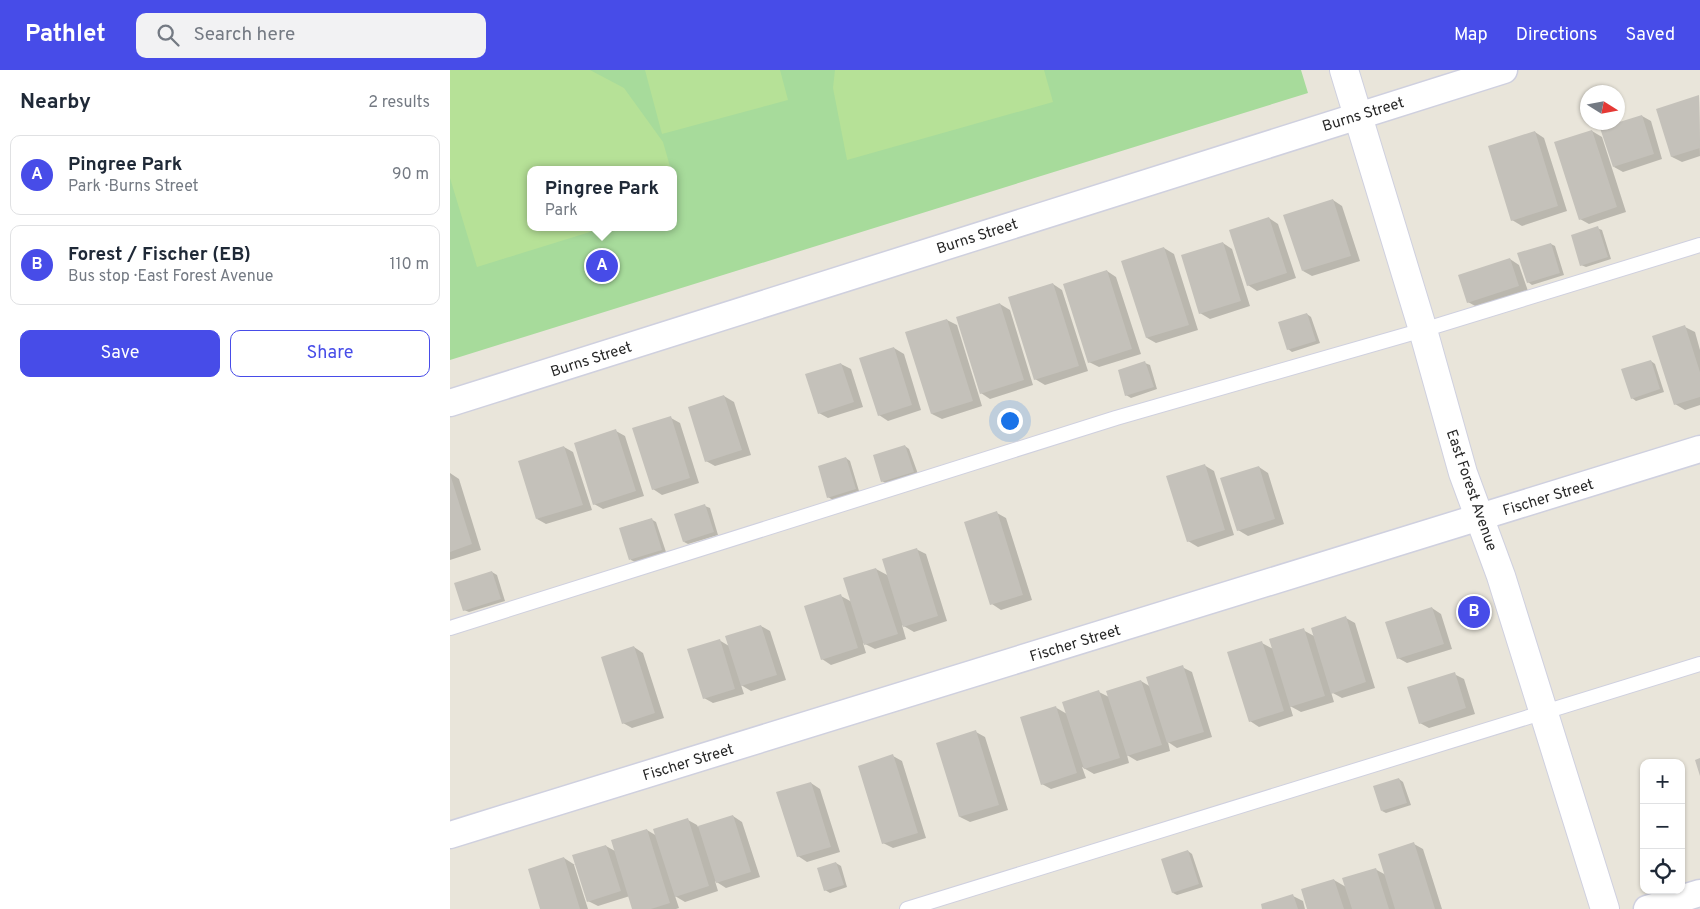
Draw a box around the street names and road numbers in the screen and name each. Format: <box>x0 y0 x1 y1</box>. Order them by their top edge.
street label: Burns Street <box>1320 94 1407 137</box>
street label: Burns Street <box>934 215 1021 260</box>
street label: Burns Street <box>548 338 635 383</box>
street label: East Forest Avenue <box>1441 427 1500 554</box>
street label: Fischer Street <box>1501 476 1596 521</box>
street label: Fischer Street <box>1028 622 1123 667</box>
street label: Fischer Street <box>641 741 736 786</box>

